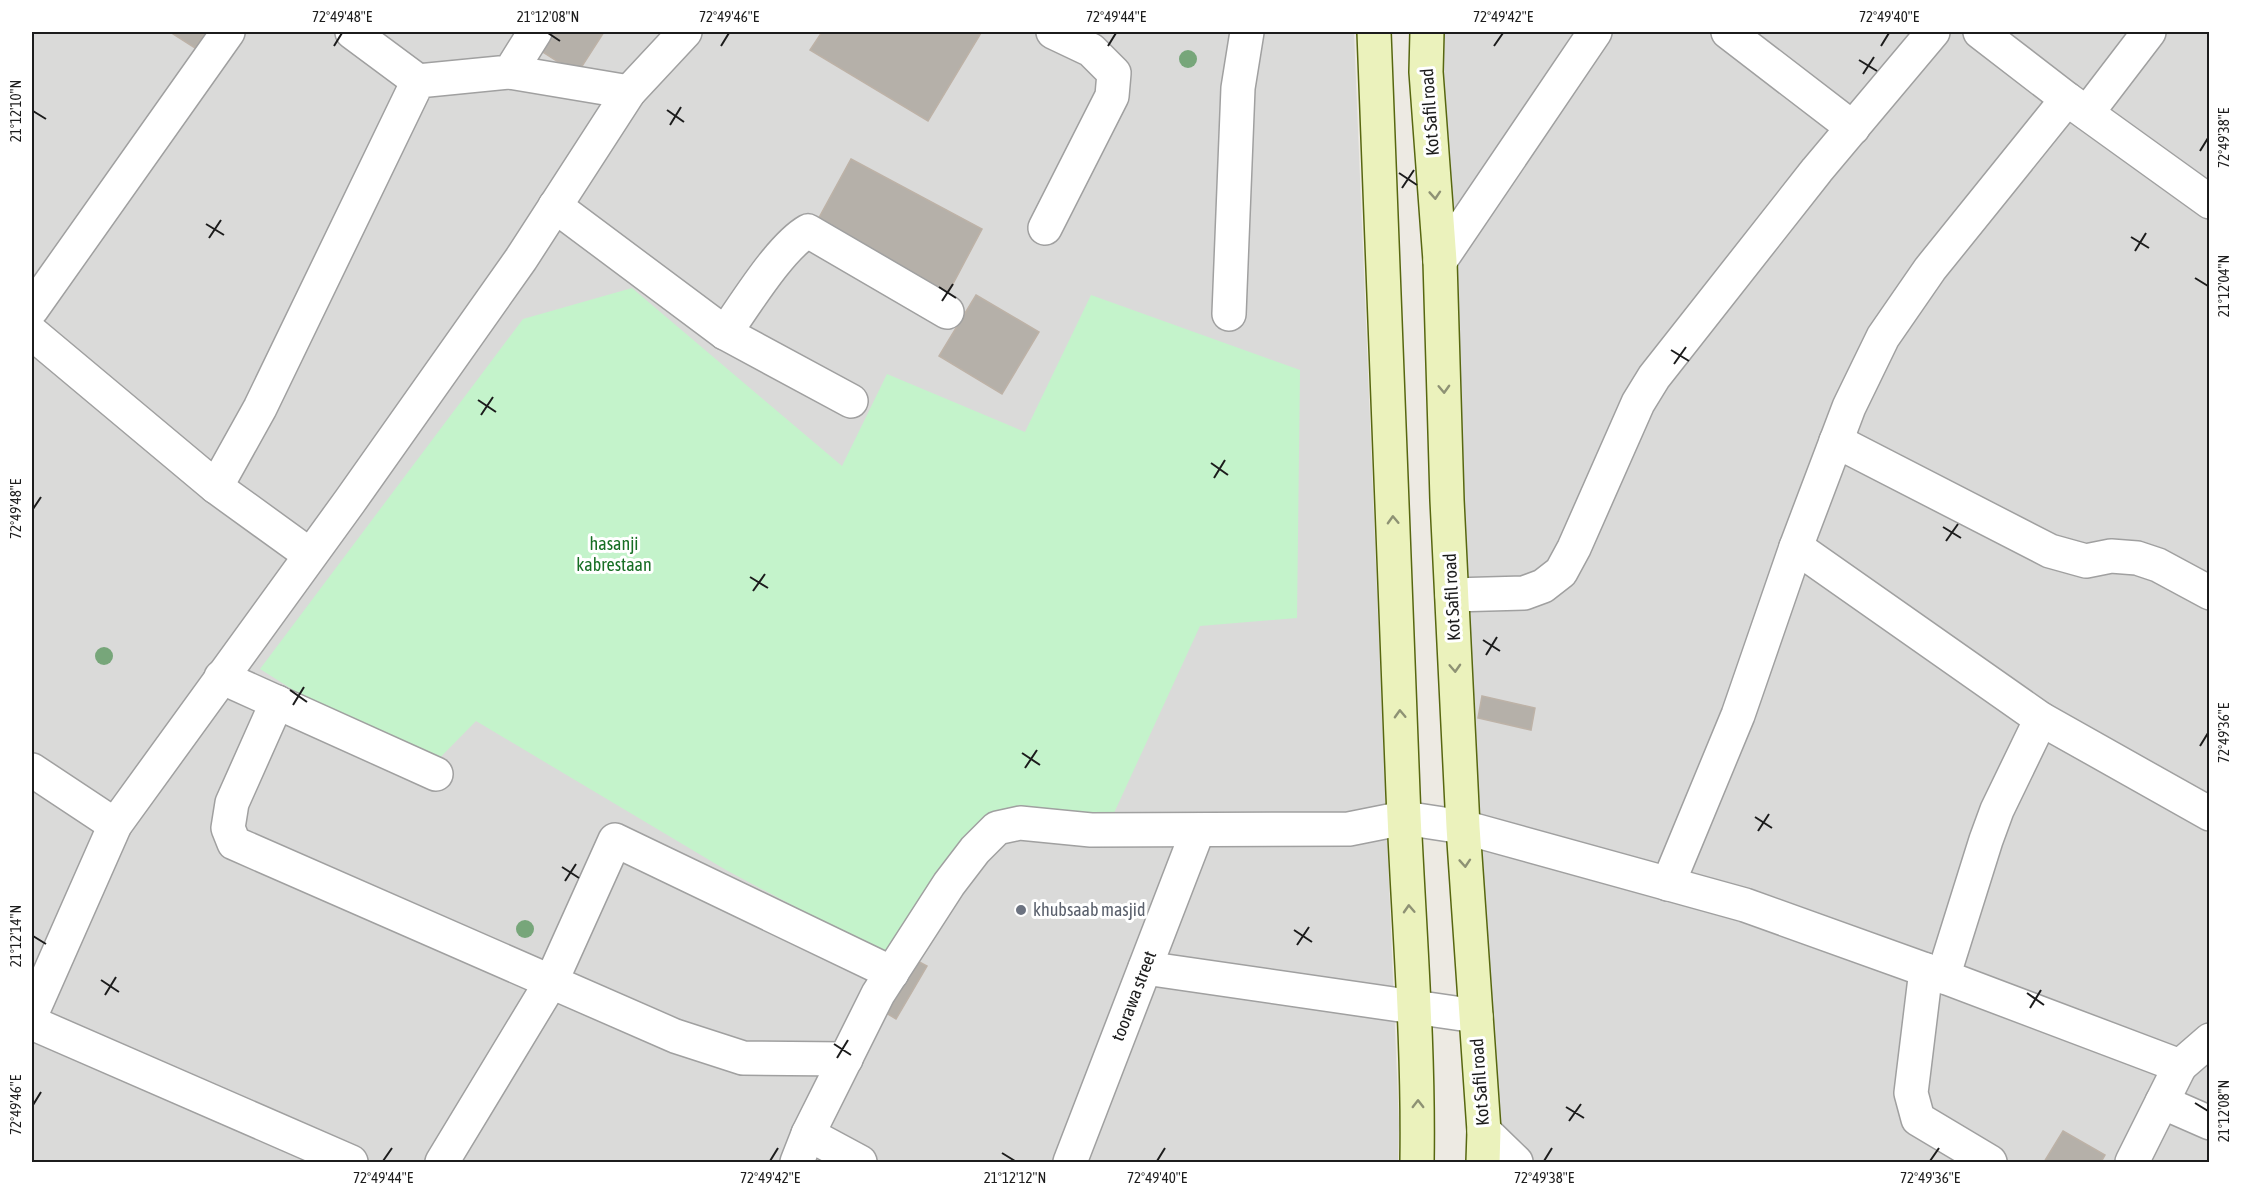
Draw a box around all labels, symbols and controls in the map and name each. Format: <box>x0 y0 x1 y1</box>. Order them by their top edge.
text: 72°49'48"E <box>312 8 373 25</box>
text: 21°12'08"N <box>517 8 579 25</box>
text: 72°49'46"E <box>699 8 760 25</box>
text: 72°49'44"E <box>1086 8 1147 25</box>
text: 72°49'42"E <box>1473 8 1534 25</box>
text: 72°49'40"E <box>1859 8 1920 25</box>
street label: Kot Safil road <box>1416 68 1443 156</box>
text: 21°12'10"N <box>7 80 24 142</box>
text: 72°49'38"E <box>2215 107 2232 168</box>
one-way arrow <box>1428 190 1441 199</box>
text: 21°12'04"N <box>2215 255 2232 317</box>
one-way arrow <box>1437 385 1450 394</box>
text: 72°49'48"E <box>7 478 24 539</box>
one-way arrow <box>1387 515 1400 524</box>
park label: hasanji kabrestaan <box>576 533 652 575</box>
street label: Kot Safil road <box>1439 553 1464 641</box>
one-way arrow <box>1449 664 1462 673</box>
text: 72°49'36"E <box>2215 702 2232 763</box>
one-way arrow <box>1394 710 1407 719</box>
one-way arrow <box>1459 858 1472 867</box>
place label: khubsaab masjid <box>1033 899 1145 920</box>
marker: khubsaab masjid <box>1014 903 1028 917</box>
text: 21°12'14"N <box>7 905 24 967</box>
one-way arrow <box>1403 905 1416 914</box>
street label: toorawa street <box>1107 948 1160 1044</box>
street label: Kot Safil road <box>1466 1038 1493 1126</box>
text: 72°49'46"E <box>7 1074 24 1135</box>
text: 21°12'08"N <box>2215 1080 2232 1142</box>
one-way arrow <box>1412 1100 1424 1109</box>
text: 72°49'44"E <box>353 1169 414 1186</box>
text: 72°49'42"E <box>740 1169 801 1186</box>
text: 21°12'12"N <box>984 1169 1046 1186</box>
text: 72°49'40"E <box>1127 1169 1188 1186</box>
text: 72°49'38"E <box>1514 1169 1575 1186</box>
text: 72°49'36"E <box>1900 1169 1961 1186</box>

